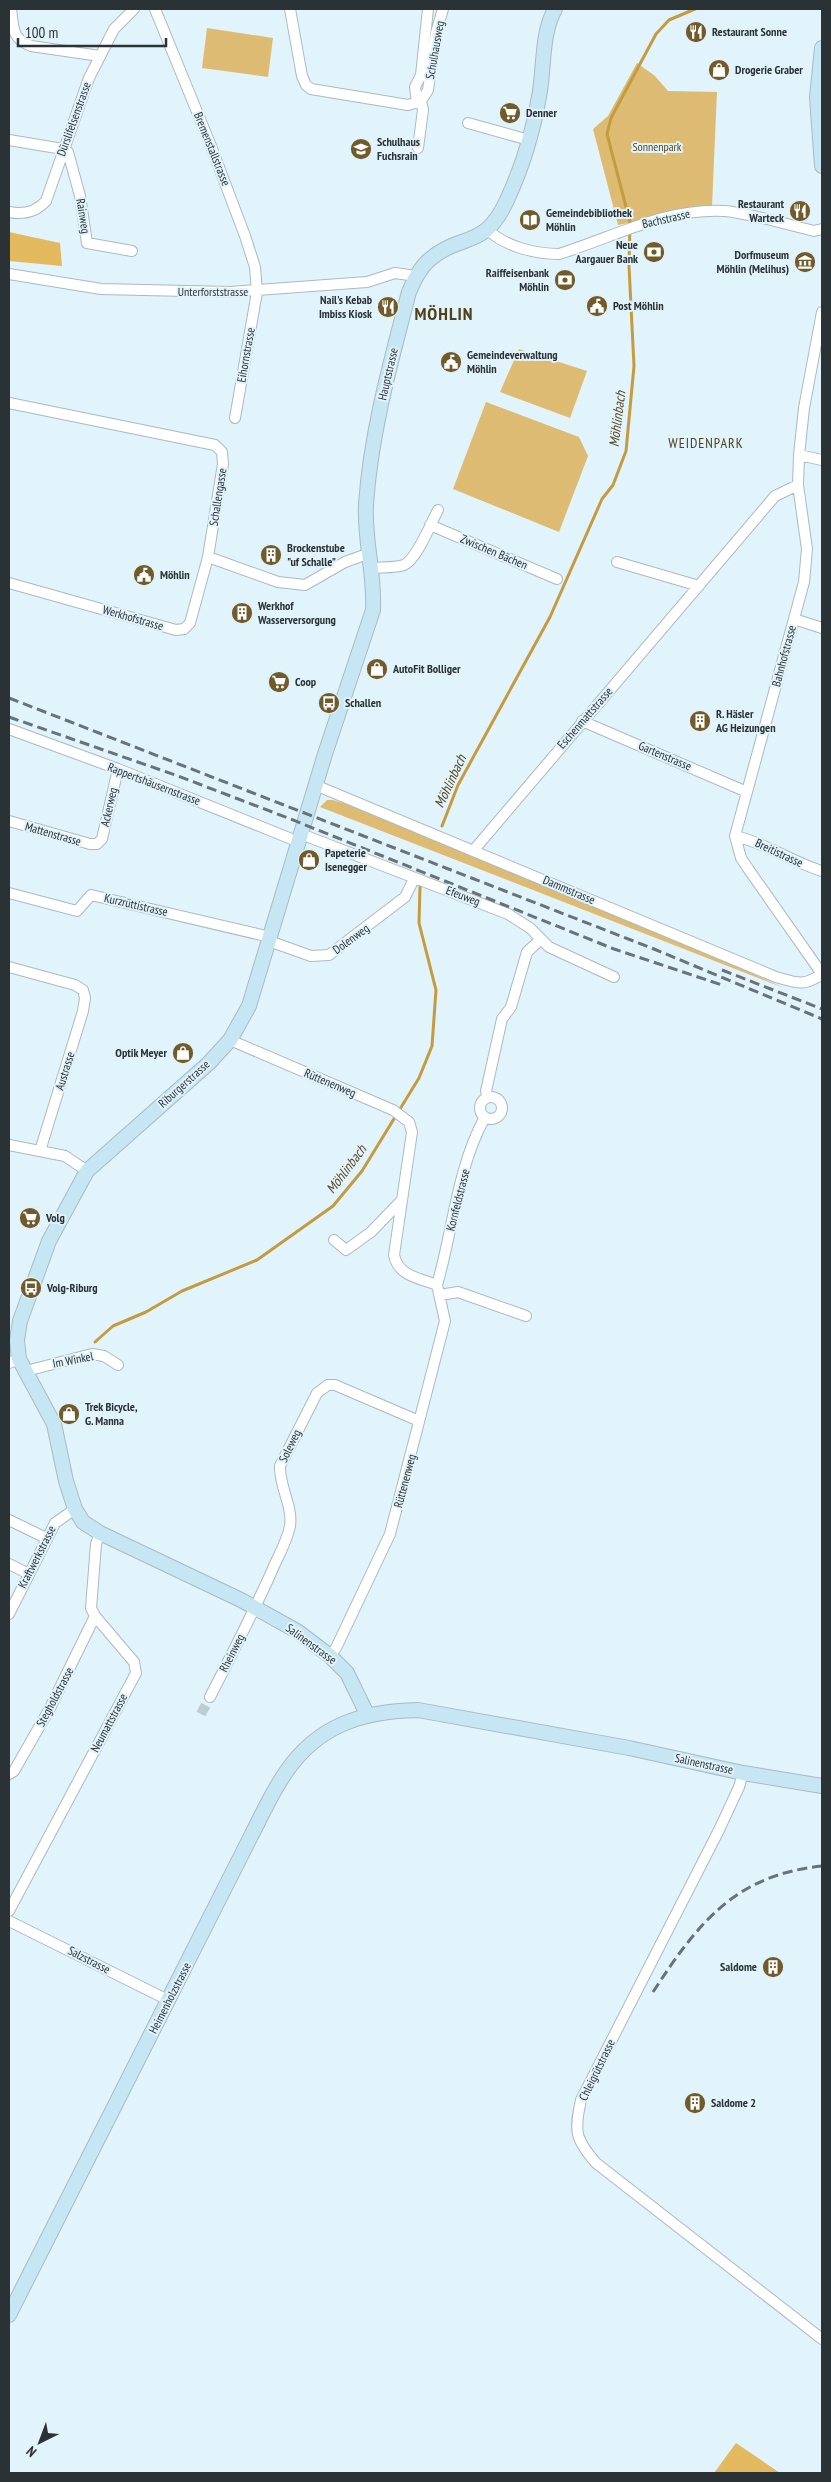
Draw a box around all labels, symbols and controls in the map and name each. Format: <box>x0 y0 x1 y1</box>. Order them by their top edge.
scale bar <box>18 15 165 47</box>
street label: Schulhausweg <box>422 20 447 80</box>
restaurant icon: Restaurant Sonne <box>684 20 708 44</box>
text: 100 m <box>25 23 58 42</box>
place label: Restaurant Sonne <box>712 24 787 39</box>
shop icon: Drogerie Graber <box>707 58 731 82</box>
place label: Drogerie Graber <box>735 62 803 77</box>
street label: Dürslifelsenstrasse <box>53 80 94 158</box>
supermarket icon: Denner <box>498 101 522 125</box>
place label: Denner <box>526 105 557 120</box>
street label: Bremenstallstrasse <box>191 110 234 188</box>
place label: Schulhaus Fuchsrain <box>377 134 420 163</box>
school or university icon: Schulhaus Fuchsrain <box>349 137 373 161</box>
park label: Sonnenpark <box>632 139 682 154</box>
place label: Restaurant Warteck <box>738 196 785 225</box>
street label: Rainweg <box>73 197 94 235</box>
restaurant icon: Restaurant Warteck <box>788 199 812 223</box>
place label: Gemeindebibliothek Möhlin <box>546 205 632 234</box>
street label: Bachstrasse <box>641 206 691 231</box>
library icon: Gemeindebibliothek Möhlin <box>518 208 542 232</box>
place label: Neue Aargauer Bank <box>575 237 638 266</box>
bank icon: Neue Aargauer Bank <box>642 240 666 264</box>
place label: Dorfmuseum Möhlin (Melihus) <box>717 247 789 276</box>
museum icon: Dorfmuseum Möhlin (Melihus) <box>793 250 817 274</box>
place label: Raiffeisenbank Möhlin <box>486 265 549 294</box>
bank icon: Raiffeisenbank Möhlin <box>553 268 577 292</box>
street label: Unterforststrasse <box>178 284 248 299</box>
place label: Nail's Kebab Imbiss Kiosk <box>319 292 373 321</box>
public building icon: Post Möhlin <box>585 294 609 318</box>
restaurant icon: Nail's Kebab Imbiss Kiosk <box>376 295 400 319</box>
place label: Post Möhlin <box>613 298 664 313</box>
district label: MÖHLIN <box>414 302 474 325</box>
street label: Eihornstrasse <box>233 326 258 383</box>
street label: Hauptstrasse <box>374 346 401 402</box>
place label: Gemeindeverwaltung Möhlin <box>467 347 558 376</box>
public building icon: Gemeindeverwaltung Möhlin <box>439 350 463 374</box>
water label: Möhlinbach <box>605 389 629 448</box>
district label: WEIDENPARK <box>668 434 744 452</box>
street label: Schallengasse <box>206 467 229 527</box>
street label: Zwischen Bächen <box>458 531 530 572</box>
place label: Brockenstube "uf Schalle" <box>287 540 345 569</box>
building icon: Brockenstube "uf Schalle" <box>259 543 283 567</box>
public building icon: Möhlin <box>132 563 156 587</box>
place label: Möhlin <box>160 567 190 582</box>
place label: Werkhof Wasserversorgung <box>257 598 336 627</box>
building icon: Werkhof Wasserversorgung <box>230 601 254 625</box>
street label: Werkhofstrasse <box>101 602 165 633</box>
street label: Bahnhofstrasse <box>768 623 799 688</box>
shop icon: AutoFit Bolliger <box>365 657 389 681</box>
place label: AutoFit Bolliger <box>392 661 461 676</box>
supermarket icon: Coop <box>267 670 291 694</box>
place label: Coop <box>295 674 317 689</box>
street label: Eschenmattstrasse <box>554 684 615 752</box>
bus stop icon: Schallen <box>317 691 341 715</box>
place label: Schallen <box>345 695 381 710</box>
place label: R. Häsler AG Heizungen <box>715 706 776 735</box>
building icon: R. Häsler AG Heizungen <box>688 709 712 733</box>
street label: Gartenstrasse <box>636 738 694 773</box>
water label: Möhlinbach <box>430 751 470 810</box>
street label: Rappertshäusernstrasse <box>106 759 203 808</box>
street label: Ackerweg <box>97 786 120 828</box>
street label: Mattenstrasse <box>23 818 83 849</box>
street label: Breitistrasse <box>753 835 805 870</box>
place label: Papeterie Isenegger <box>325 845 367 874</box>
shop icon: Papeterie Isenegger <box>297 848 321 872</box>
street label: Dammstrasse <box>541 872 598 907</box>
street label: Efeuweg <box>444 882 482 909</box>
street label: Kurzrüttistrasse <box>103 890 169 919</box>
street label: Dolenweg <box>329 920 372 957</box>
shop icon: Optik Meyer <box>171 1041 195 1065</box>
place label: Optik Meyer <box>115 1045 167 1060</box>
street label: Austrasse <box>52 1050 77 1092</box>
street label: Riburgerstrasse <box>155 1057 212 1111</box>
street label: Rüttenenweg <box>302 1065 358 1100</box>
water label: Möhlinbach <box>322 1140 371 1197</box>
street label: Kornfeldstrasse <box>443 1167 472 1233</box>
supermarket icon: Volg <box>18 1206 42 1230</box>
place label: Volg <box>45 1210 65 1225</box>
bus stop icon: Volg-Riburg <box>19 1276 43 1300</box>
place label: Volg-Riburg <box>46 1280 98 1295</box>
street label: Im Winkel <box>51 1348 95 1371</box>
place label: Trek Bicycle, G. Manna <box>85 1399 138 1428</box>
shop icon: Trek Bicycle, G. Manna <box>57 1402 81 1426</box>
street label: Soleweg <box>275 1427 304 1465</box>
street label: Rüttenenweg <box>390 1452 419 1509</box>
street label: Kraftwerkstrasse <box>14 1523 59 1591</box>
street label: Salinenstrasse <box>283 1620 340 1667</box>
street label: Rheinweg <box>216 1631 248 1674</box>
street label: Stegholdstrasse <box>33 1664 77 1729</box>
street label: Neumattstrasse <box>87 1691 130 1755</box>
street label: Salinenstrasse <box>674 1750 735 1777</box>
street label: Salzstrasse <box>66 1943 113 1977</box>
building icon: Saldome <box>761 1955 785 1979</box>
place label: Saldome <box>720 1959 757 1974</box>
street label: Heimenholzstrasse <box>145 1960 194 2036</box>
street label: Chleigrütstrasse <box>575 2037 618 2103</box>
building icon: Saldome 2 <box>683 2091 707 2115</box>
place label: Saldome 2 <box>711 2095 756 2110</box>
north arrow <box>15 2417 65 2467</box>
text: N <box>22 2442 40 2461</box>

